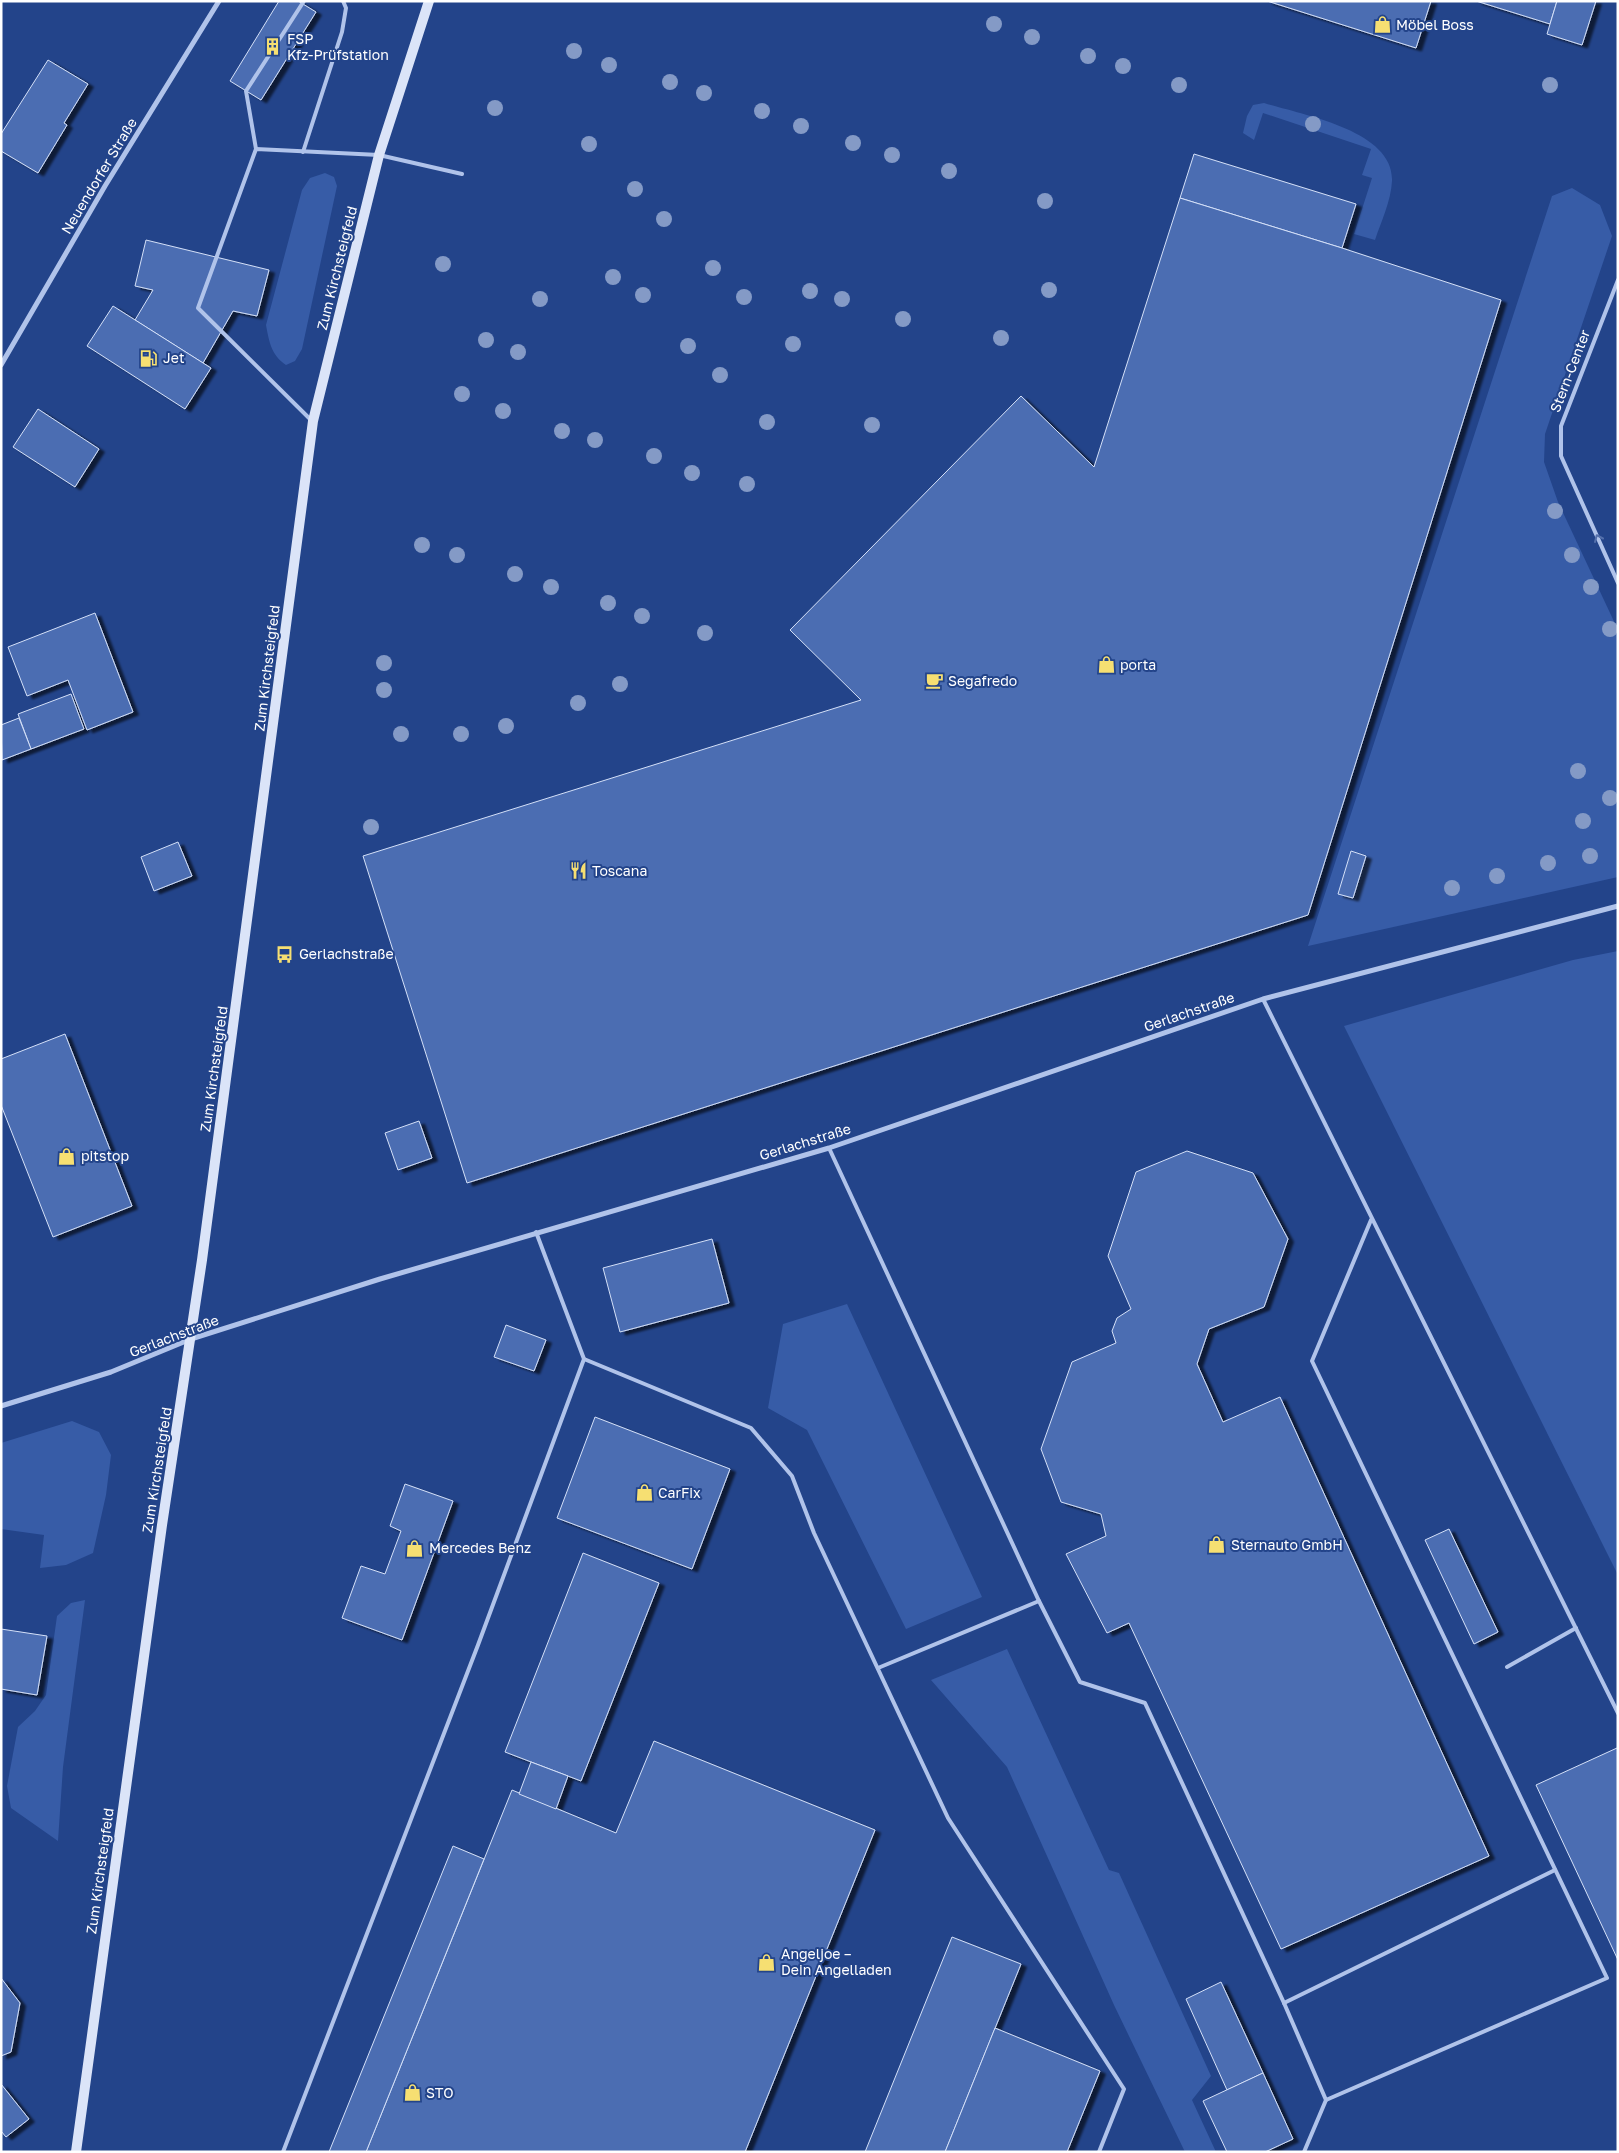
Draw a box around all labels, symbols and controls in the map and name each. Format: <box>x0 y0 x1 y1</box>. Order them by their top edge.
shop icon: Möbel Boss <box>1372 15 1392 35</box>
place label: Möbel Boss <box>1396 16 1474 33</box>
place label: FSP Kfz-Prüfstation <box>287 30 389 63</box>
building icon: FSP Kfz-Prüfstation <box>263 37 283 57</box>
street label: Neuendorfer Straße <box>57 115 140 237</box>
street label: Zum Kirchsteigfeld <box>313 204 360 332</box>
street label: Stern-Center <box>1546 327 1593 415</box>
fuel station icon: Jet <box>139 348 159 368</box>
place label: Jet <box>163 349 185 366</box>
one-way arrow <box>1593 534 1604 543</box>
street label: Zum Kirchsteigfeld <box>250 604 283 732</box>
shop icon: porta <box>1096 655 1116 675</box>
place label: porta <box>1120 656 1156 673</box>
cafe icon: Segafredo <box>924 671 944 691</box>
place label: Segafredo <box>948 672 1017 689</box>
restaurant icon: Toscana <box>568 861 588 881</box>
place label: Toscana <box>592 862 647 879</box>
bus stop icon: Gerlachstraße <box>275 944 295 964</box>
place label: Gerlachstraße <box>299 945 394 962</box>
street label: Gerlachstraße <box>1141 988 1236 1035</box>
street label: Zum Kirchsteigfeld <box>196 1005 231 1133</box>
street label: Gerlachstraße <box>757 1120 853 1163</box>
shop icon: pitstop <box>57 1146 77 1166</box>
place label: pitstop <box>81 1147 129 1164</box>
street label: Gerlachstraße <box>127 1311 221 1360</box>
street label: Zum Kirchsteigfeld <box>138 1406 175 1534</box>
shop icon: CarFix <box>634 1483 654 1503</box>
place label: CarFix <box>658 1484 701 1501</box>
shop icon: Sternauto GmbH <box>1207 1535 1227 1555</box>
place label: Sternauto GmbH <box>1231 1536 1343 1553</box>
shop icon: Mercedes Benz <box>405 1538 425 1558</box>
place label: Mercedes Benz <box>429 1539 531 1556</box>
street label: Zum Kirchsteigfeld <box>82 1807 117 1935</box>
place label: Angeljoe – Dein Angelladen <box>781 1945 892 1978</box>
shop icon: Angeljoe – Dein Angelladen <box>757 1952 777 1972</box>
shop icon: STO <box>402 2083 422 2103</box>
place label: STO <box>426 2084 454 2101</box>

